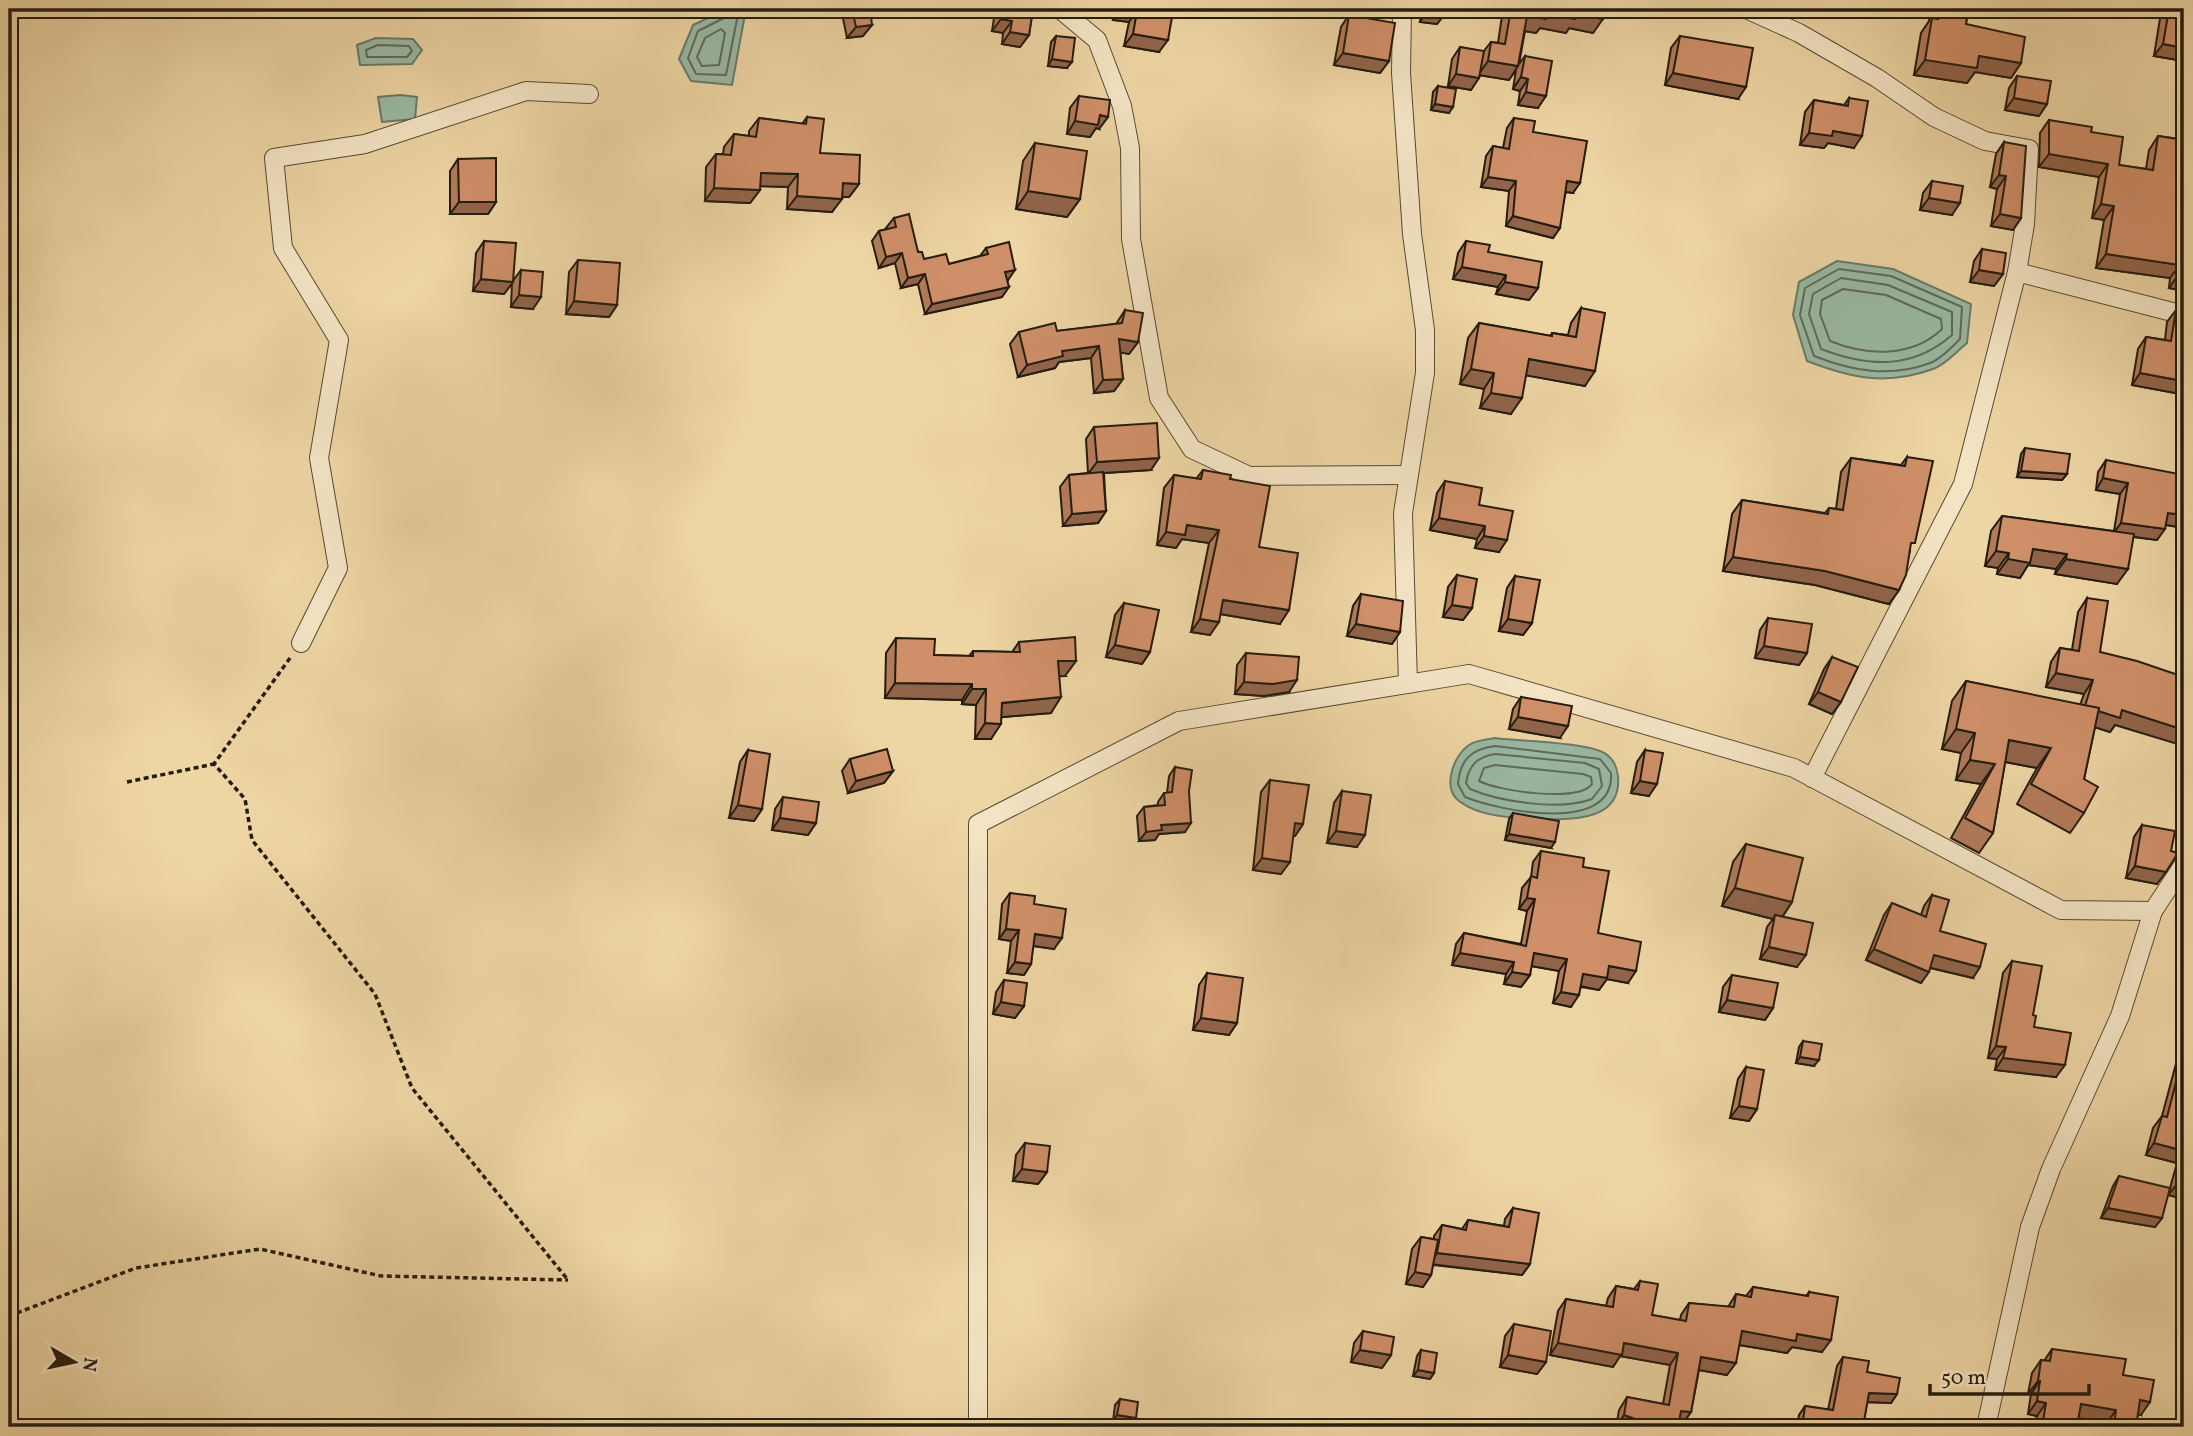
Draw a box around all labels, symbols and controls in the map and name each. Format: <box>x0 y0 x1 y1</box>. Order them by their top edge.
north arrow <box>38 1328 108 1398</box>
scale bar <box>1930 1352 2090 1396</box>
text: N <box>75 1355 103 1373</box>
text: 50 m <box>1941 1364 1986 1393</box>

